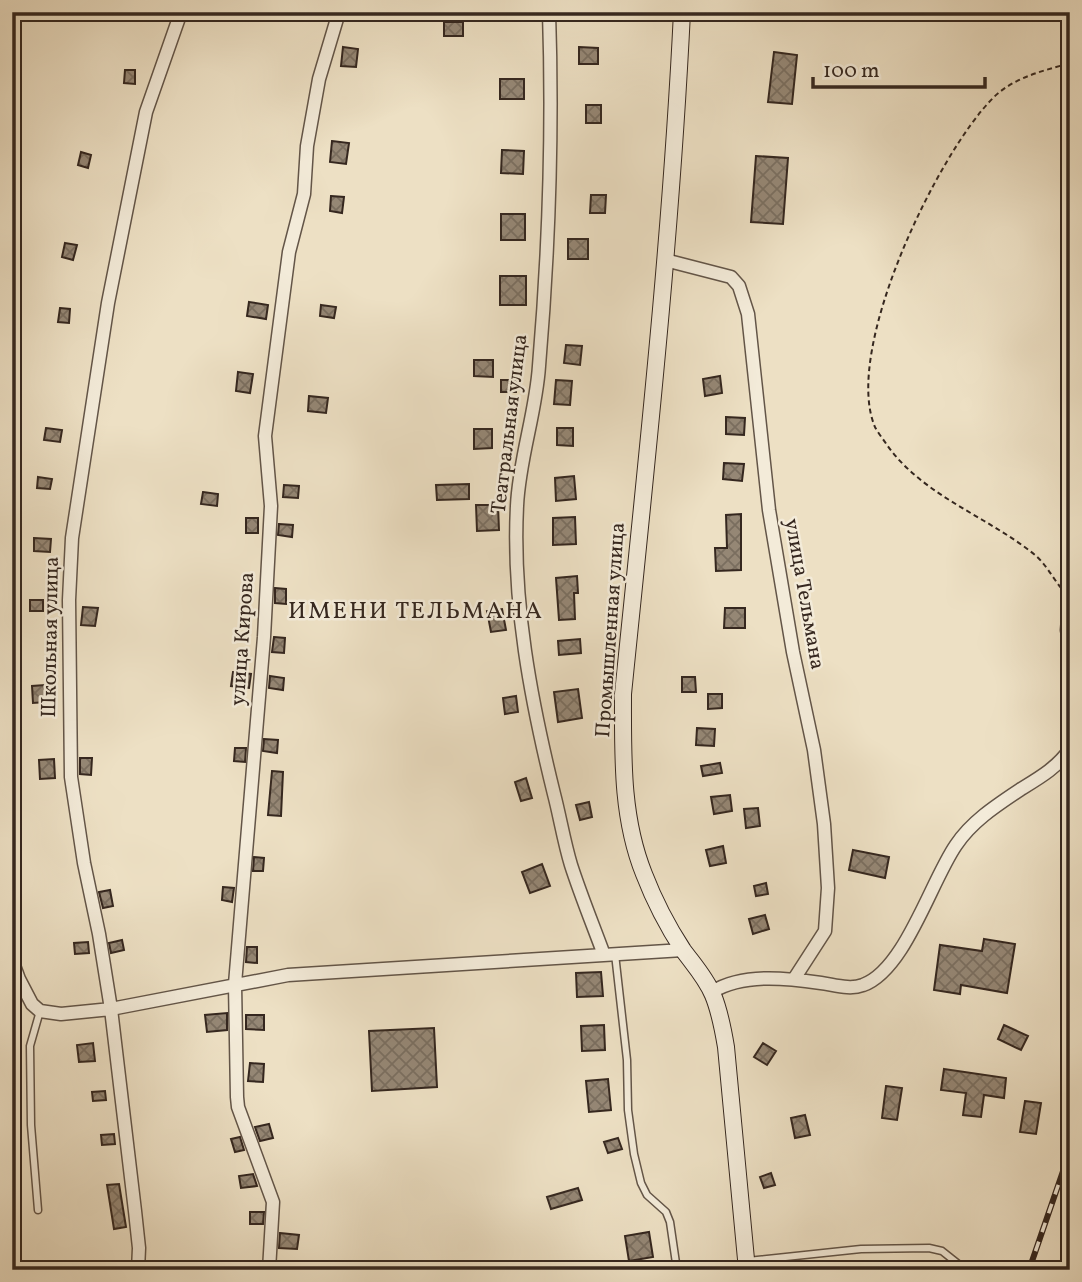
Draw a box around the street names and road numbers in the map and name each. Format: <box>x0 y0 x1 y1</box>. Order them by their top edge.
street label: Театральная улица <box>485 332 535 516</box>
street label: улица Тельмана <box>776 516 832 672</box>
street label: Промышленная улица <box>589 521 633 739</box>
street label: Школьная улица <box>35 556 67 718</box>
street label: улица Кирова <box>224 571 262 707</box>

